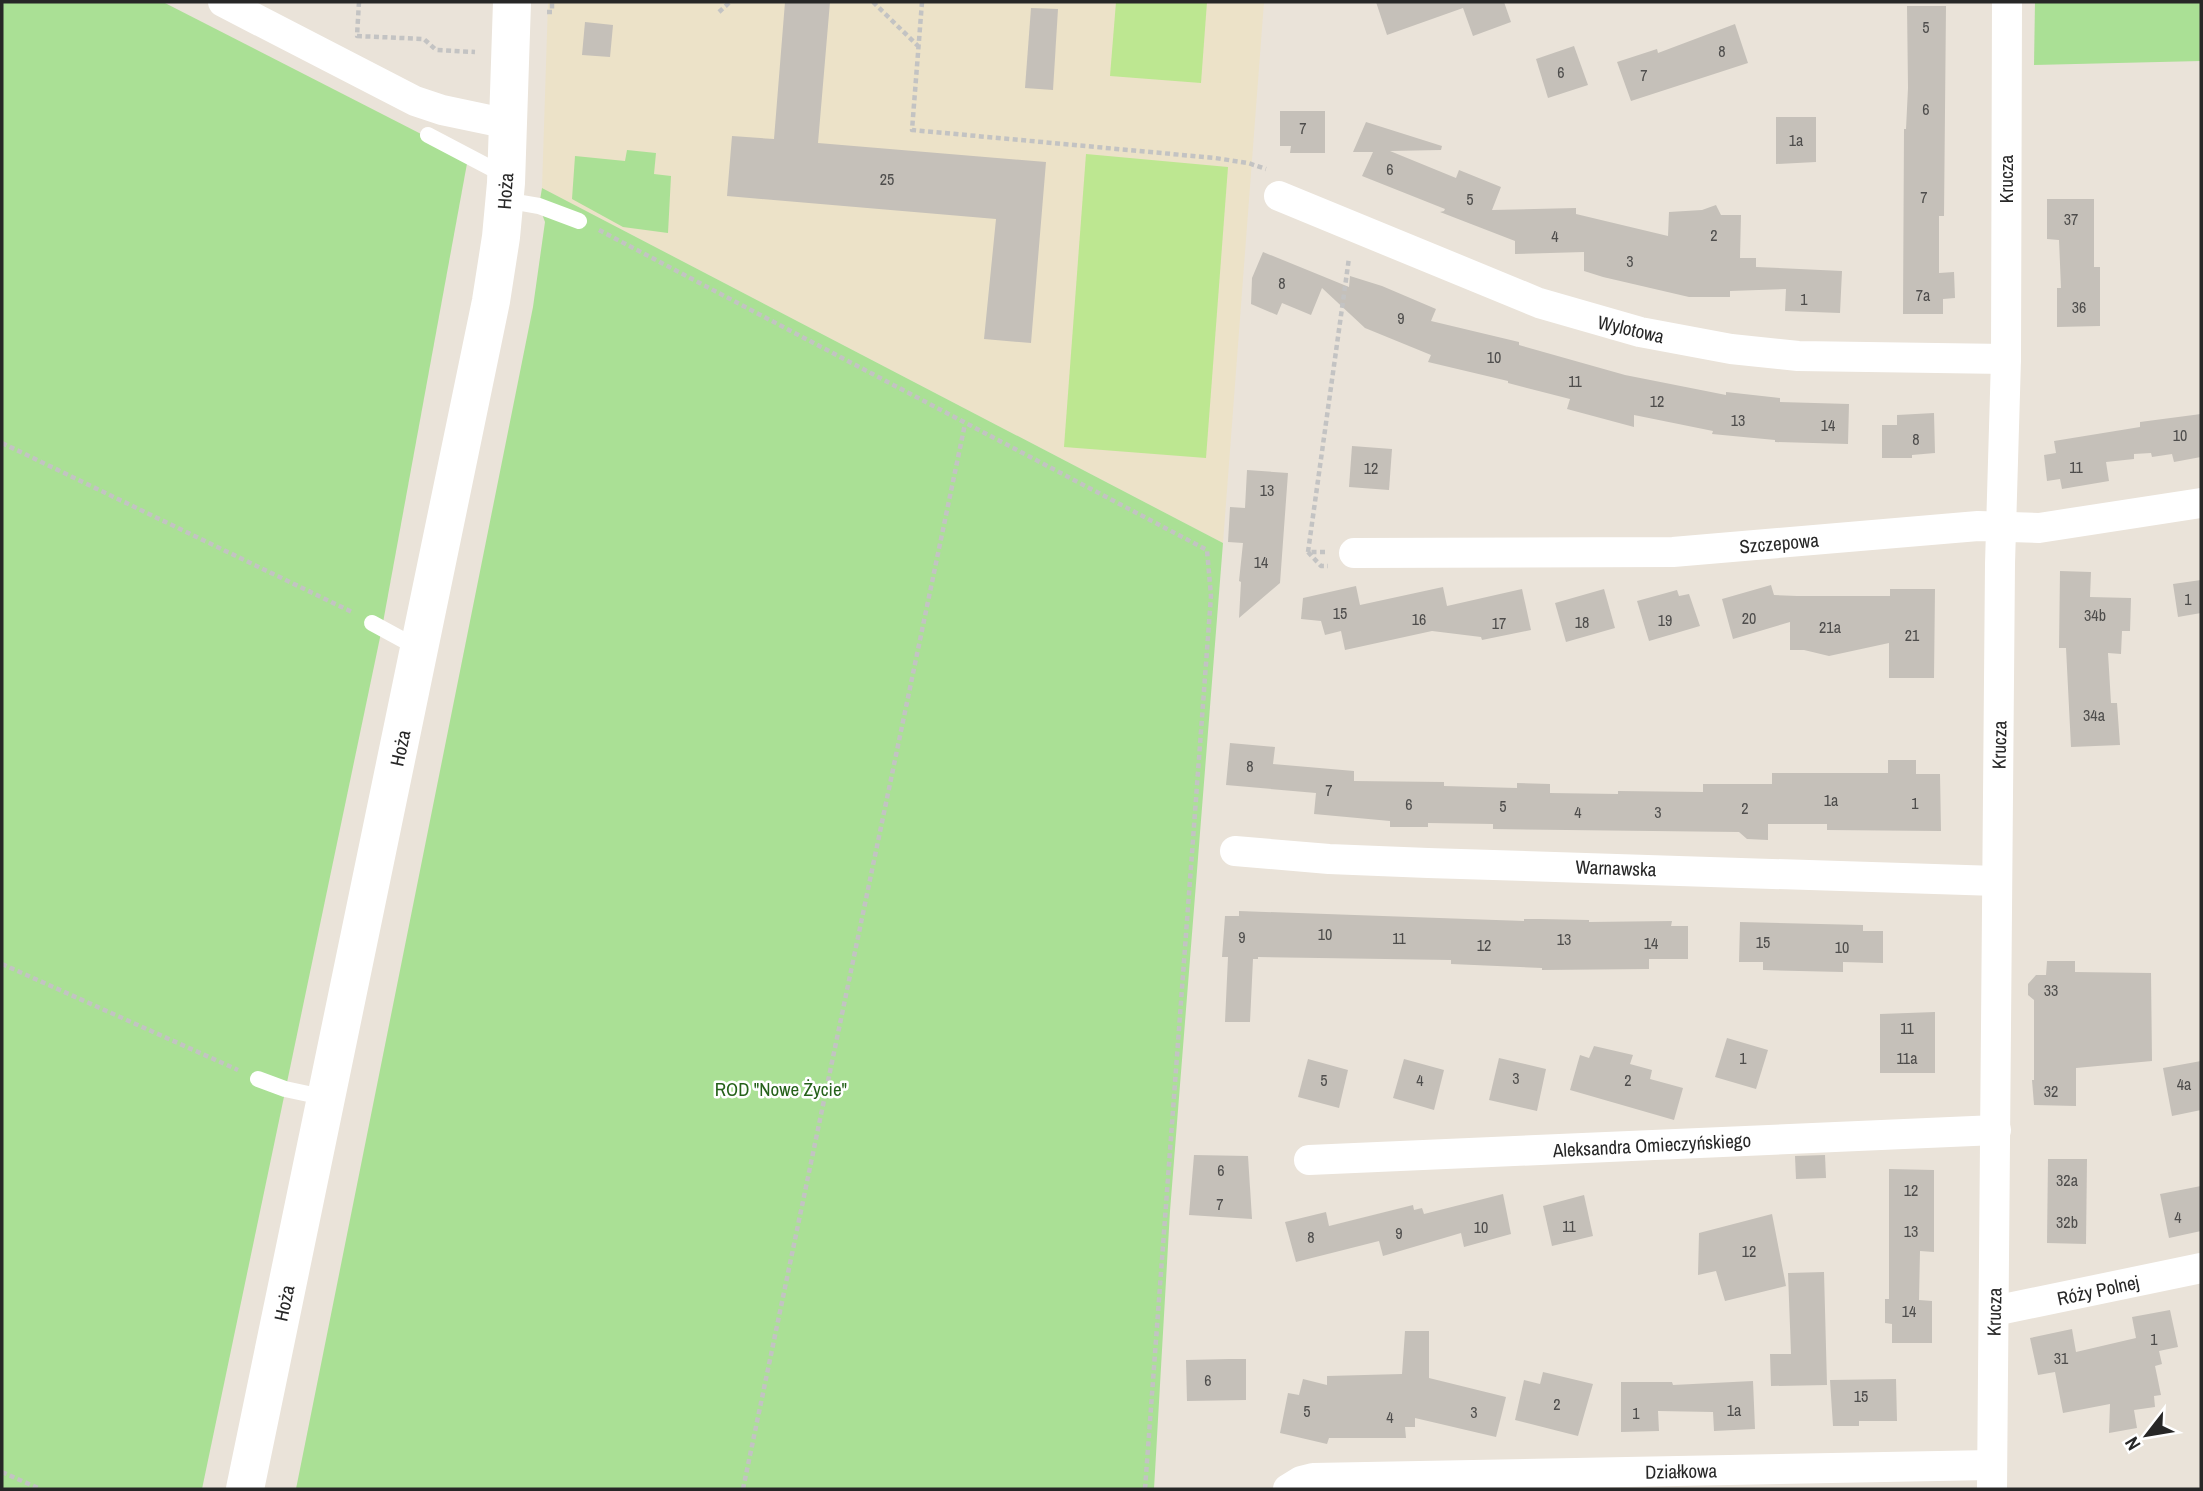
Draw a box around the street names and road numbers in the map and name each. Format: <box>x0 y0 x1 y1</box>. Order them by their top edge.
street label: Krucza <box>1993 154 2019 203</box>
street label: Hoża <box>491 172 519 210</box>
street label: Wylotowa <box>1595 309 1667 349</box>
street label: Szczepowa <box>1738 527 1820 559</box>
street label: Krucza <box>1986 720 2012 769</box>
street label: Hoża <box>384 727 417 768</box>
street label: Warnawska <box>1575 854 1657 882</box>
street label: Aleksandra Omieczyńskiego <box>1551 1127 1752 1163</box>
street label: Róży Polnej <box>2055 1269 2141 1311</box>
street label: Hoża <box>268 1282 301 1323</box>
street label: Krucza <box>1981 1287 2007 1336</box>
street label: Działkowa <box>1645 1457 1717 1485</box>

